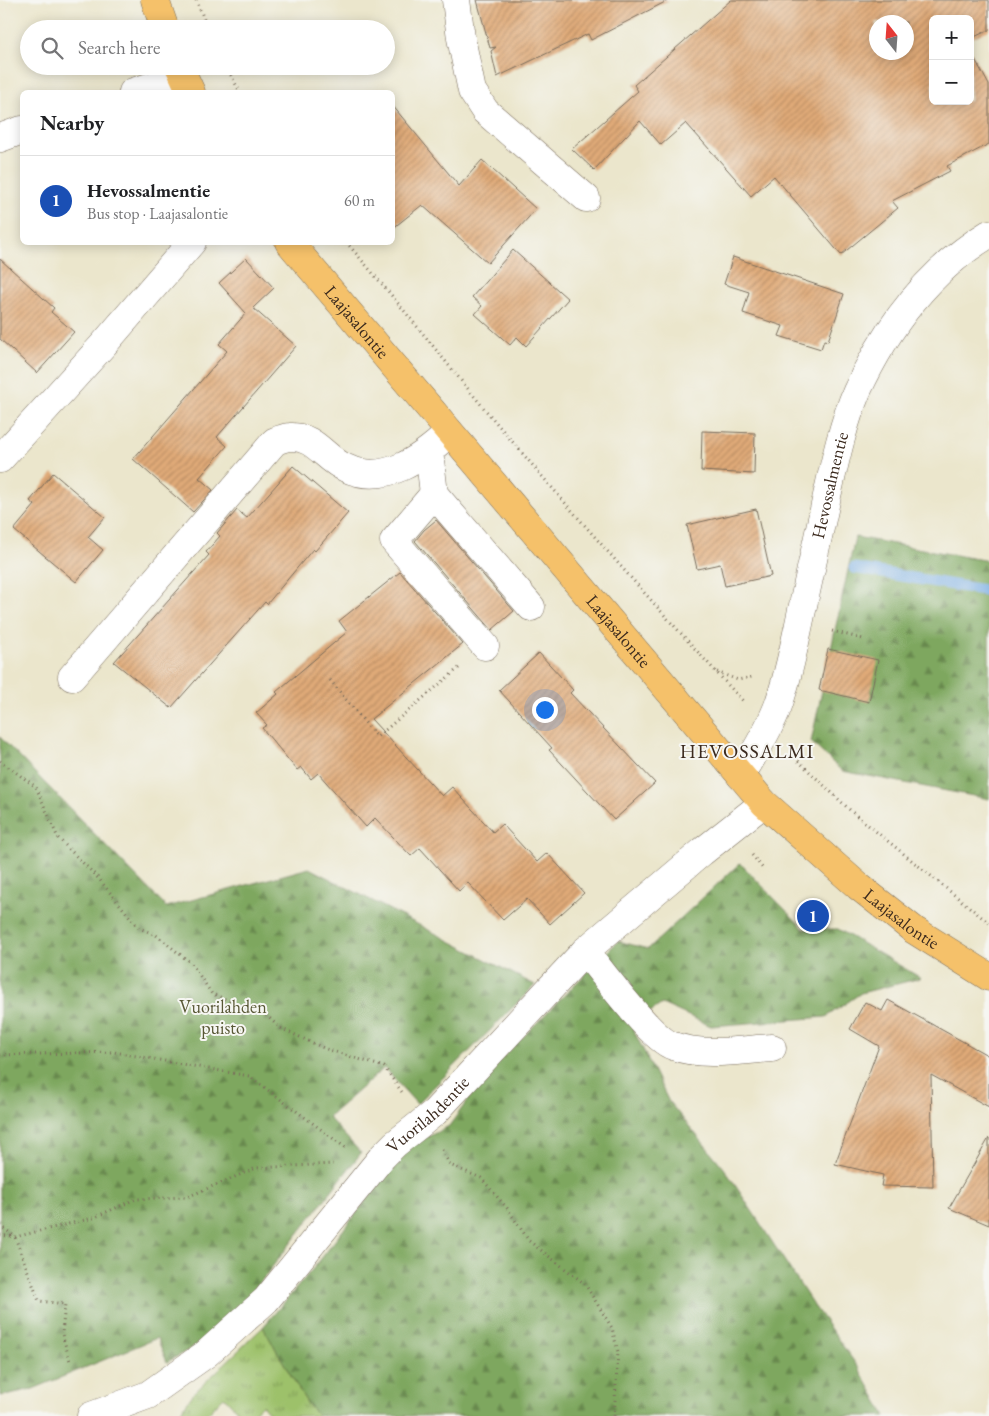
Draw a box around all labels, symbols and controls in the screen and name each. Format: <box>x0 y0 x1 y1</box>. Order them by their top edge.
north arrow <box>869 15 914 60</box>
map controls <box>929 15 974 105</box>
button: + <box>929 15 974 60</box>
search box <box>20 20 395 75</box>
icon: search <box>38 34 66 62</box>
text: Search here <box>78 35 160 60</box>
button: − <box>929 60 974 105</box>
text: Nearby <box>40 109 104 136</box>
text: Hevossalmentie <box>87 178 210 203</box>
text: 1 <box>52 190 60 211</box>
text: 60 m <box>344 190 375 211</box>
text: Bus stop · Laajasalontie <box>87 203 228 224</box>
street label: Laajasalontie <box>320 280 395 363</box>
street label: Hevossalmentie <box>806 429 853 541</box>
street label: Laajasalontie <box>581 590 656 672</box>
your location <box>532 697 558 723</box>
district label: HEVOSSALMI <box>680 738 814 764</box>
street label: Laajasalontie <box>859 883 944 954</box>
pin: 1 <box>797 897 829 935</box>
park label: Vuorilahden puisto <box>179 995 267 1039</box>
street label: Vuorilahdentie <box>381 1071 474 1158</box>

